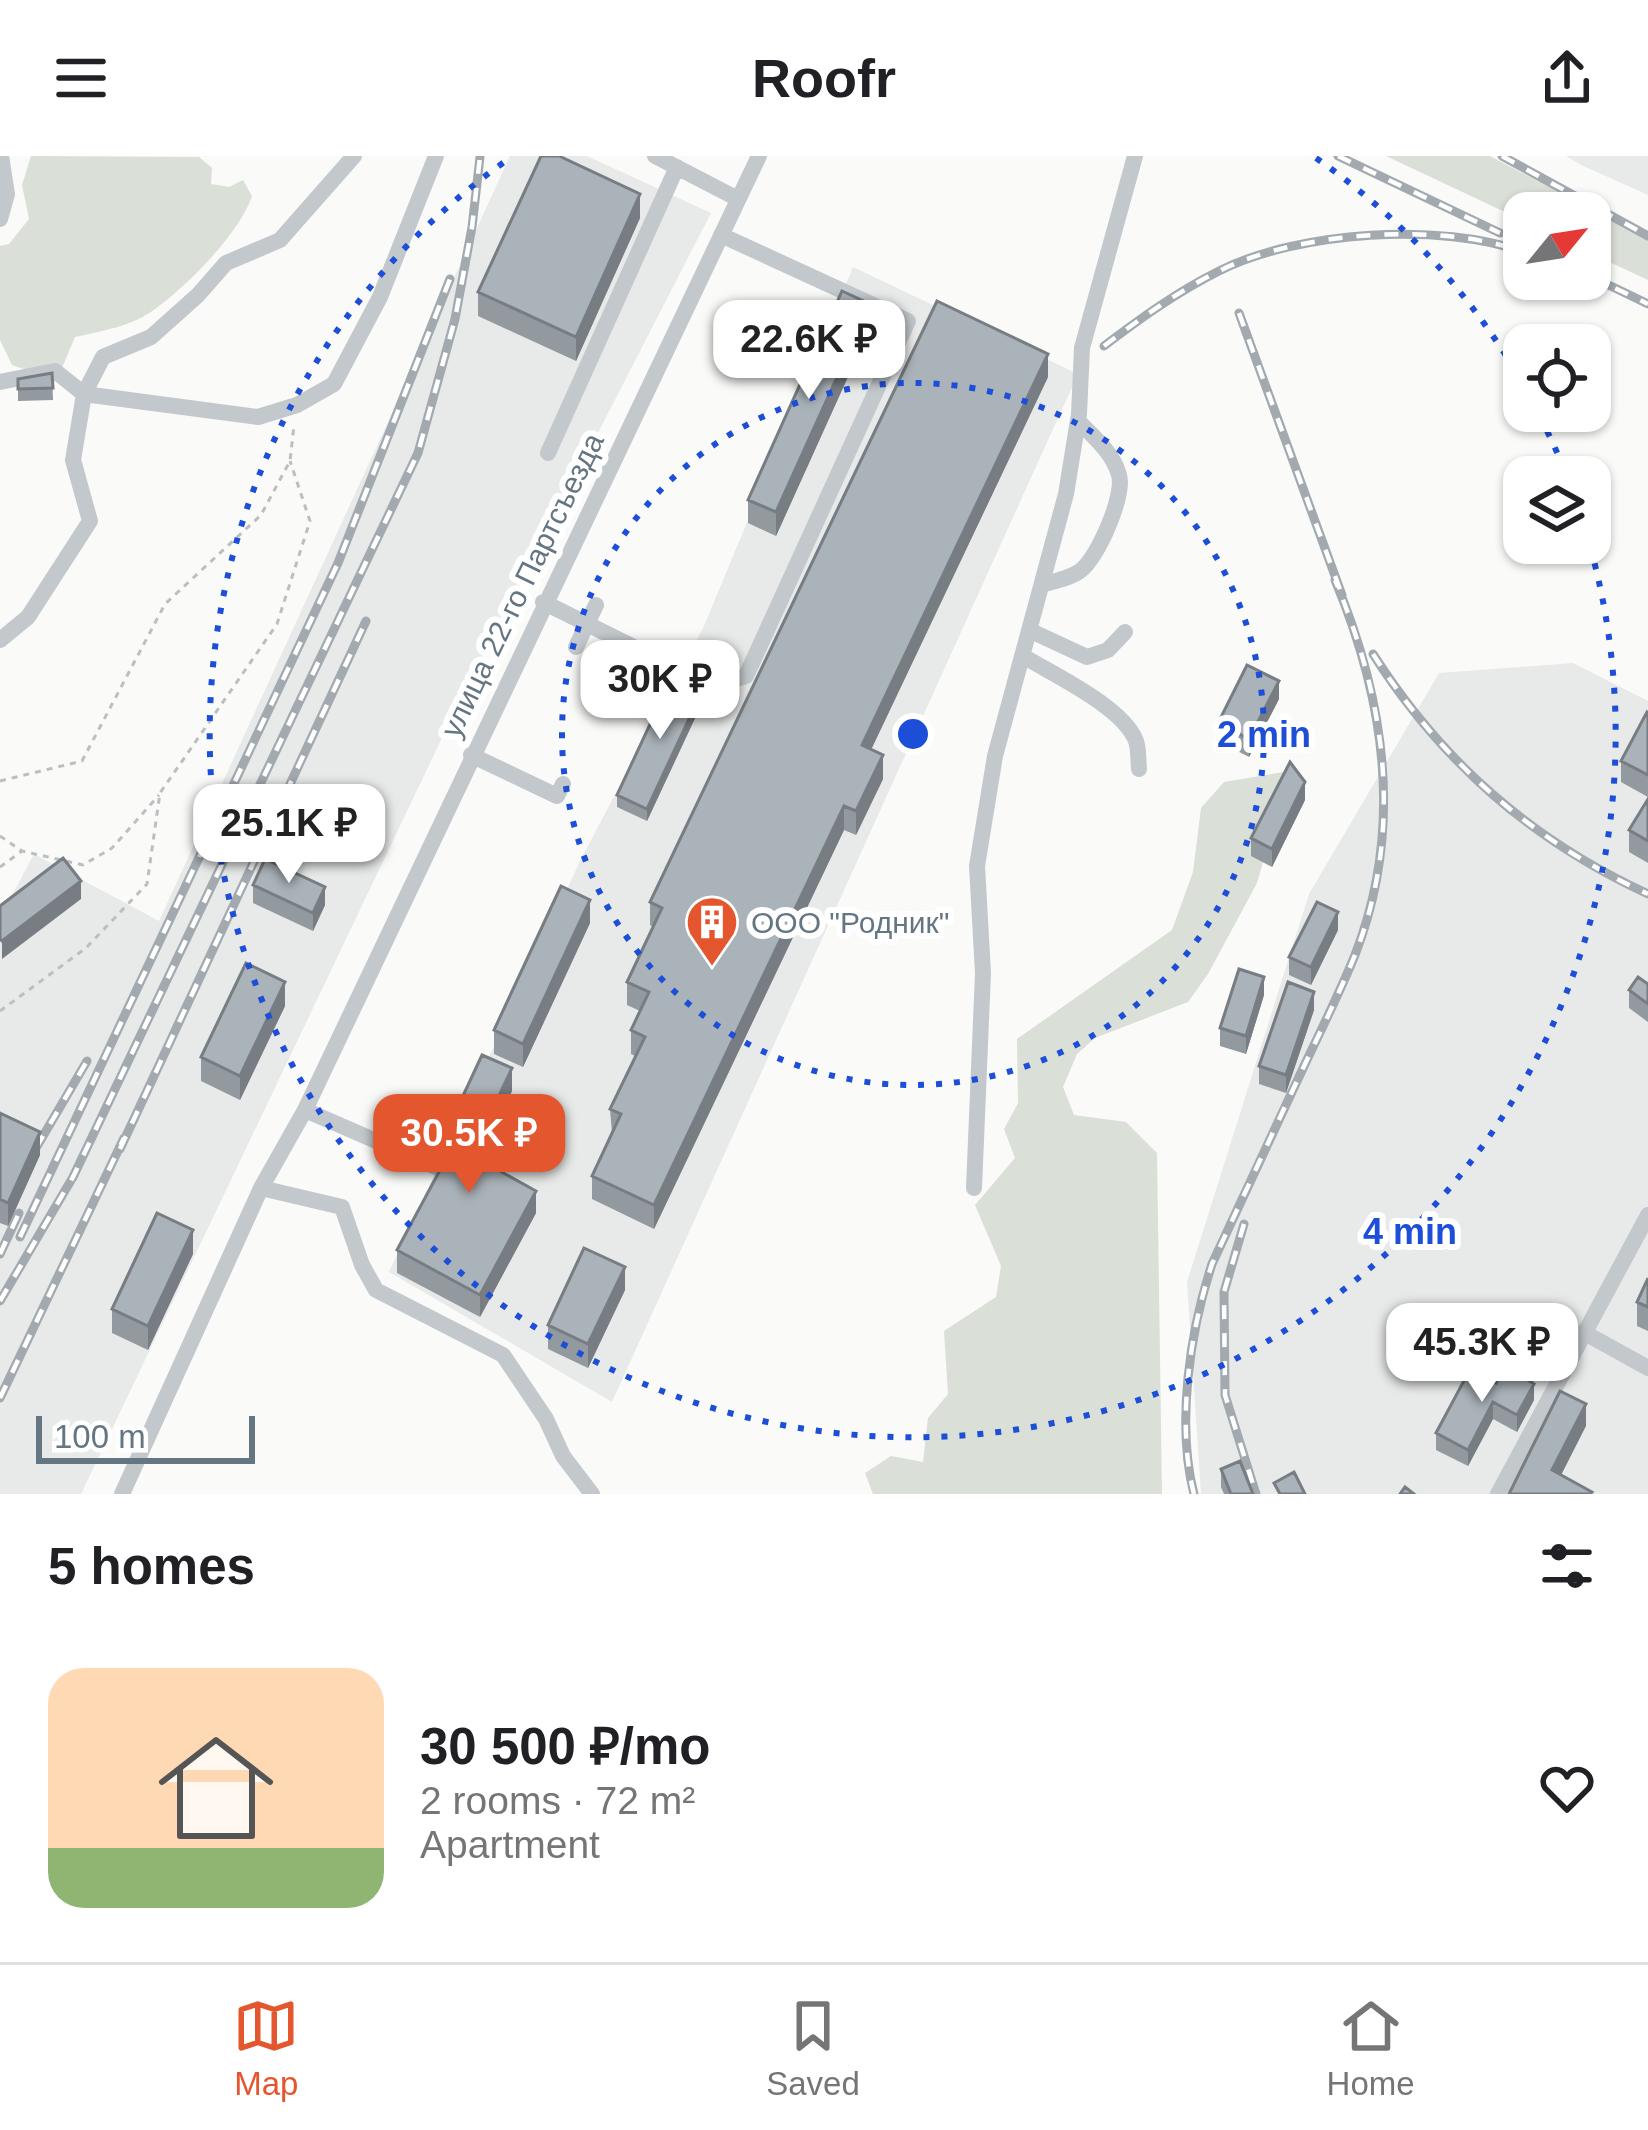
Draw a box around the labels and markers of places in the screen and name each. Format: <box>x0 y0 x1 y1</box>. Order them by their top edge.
pin: 22.6K ₽ <box>698 300 920 402</box>
pin: 30K ₽ <box>576 640 744 742</box>
centre of rings <box>892 713 934 755</box>
pin: 25.1K ₽ <box>178 784 400 886</box>
building icon: ООО "Родник" <box>684 894 740 968</box>
place label: ООО "Родник" <box>751 906 949 939</box>
pin: 30.5K ₽ <box>358 1094 580 1196</box>
pin: 45.3K ₽ <box>1371 1303 1593 1405</box>

